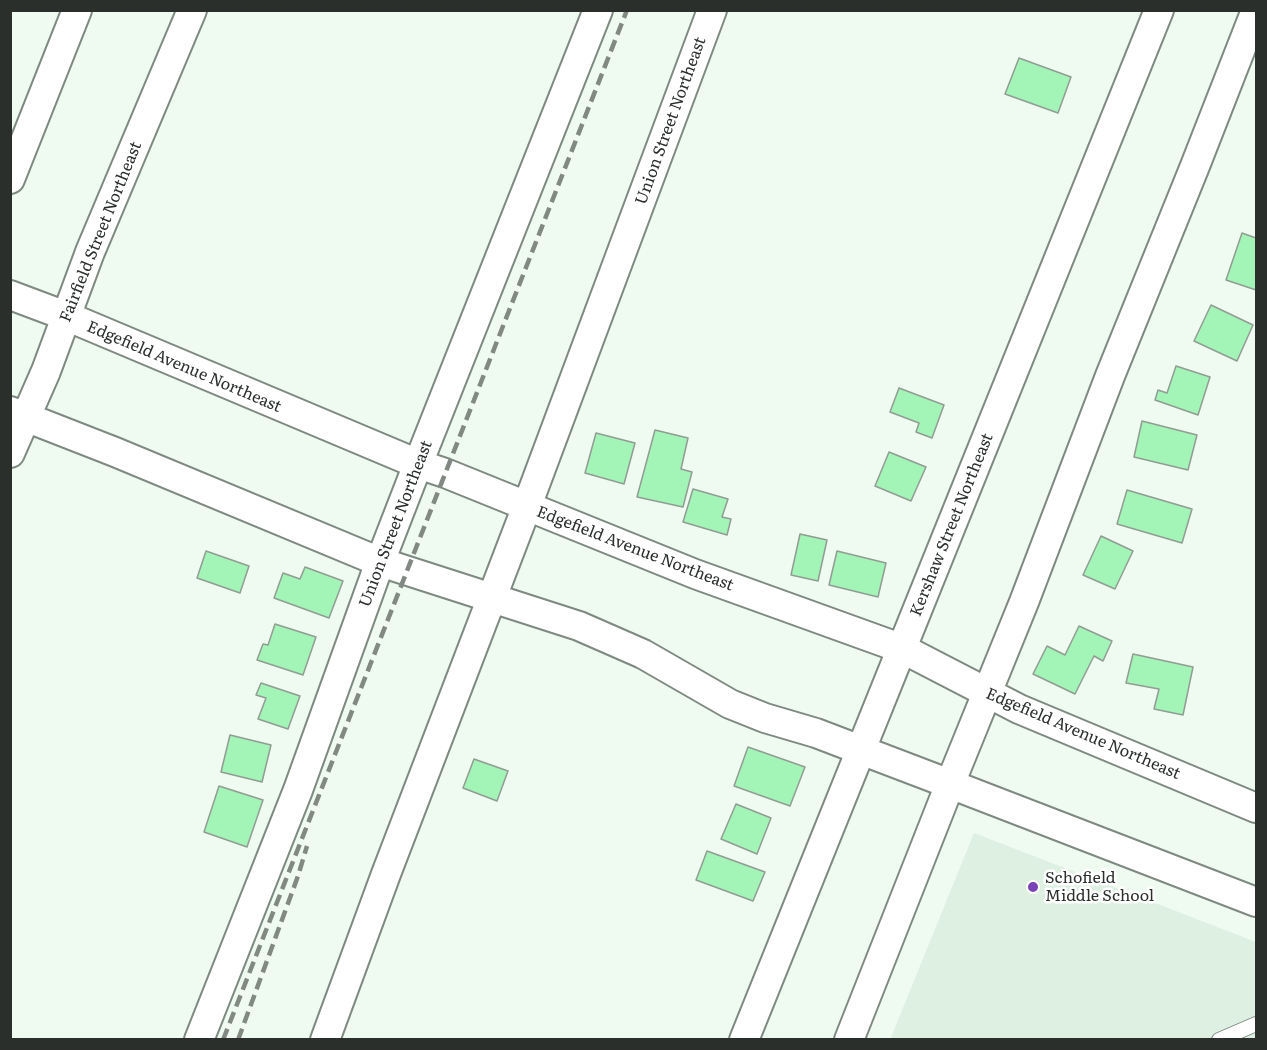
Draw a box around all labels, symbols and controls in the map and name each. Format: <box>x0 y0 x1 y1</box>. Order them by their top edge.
street label: Union Street Northeast <box>632 34 710 208</box>
street label: Fairfield Street Northeast <box>56 139 146 325</box>
street label: Edgefield Avenue Northeast <box>84 317 284 417</box>
street label: Kershaw Street Northeast <box>906 431 998 619</box>
street label: Union Street Northeast <box>355 438 437 610</box>
street label: Edgefield Avenue Northeast <box>534 503 736 595</box>
street label: Edgefield Avenue Northeast <box>983 684 1183 784</box>
place label: Schofield Middle School <box>1045 868 1154 906</box>
marker: Schofield Middle School <box>1026 880 1040 894</box>

